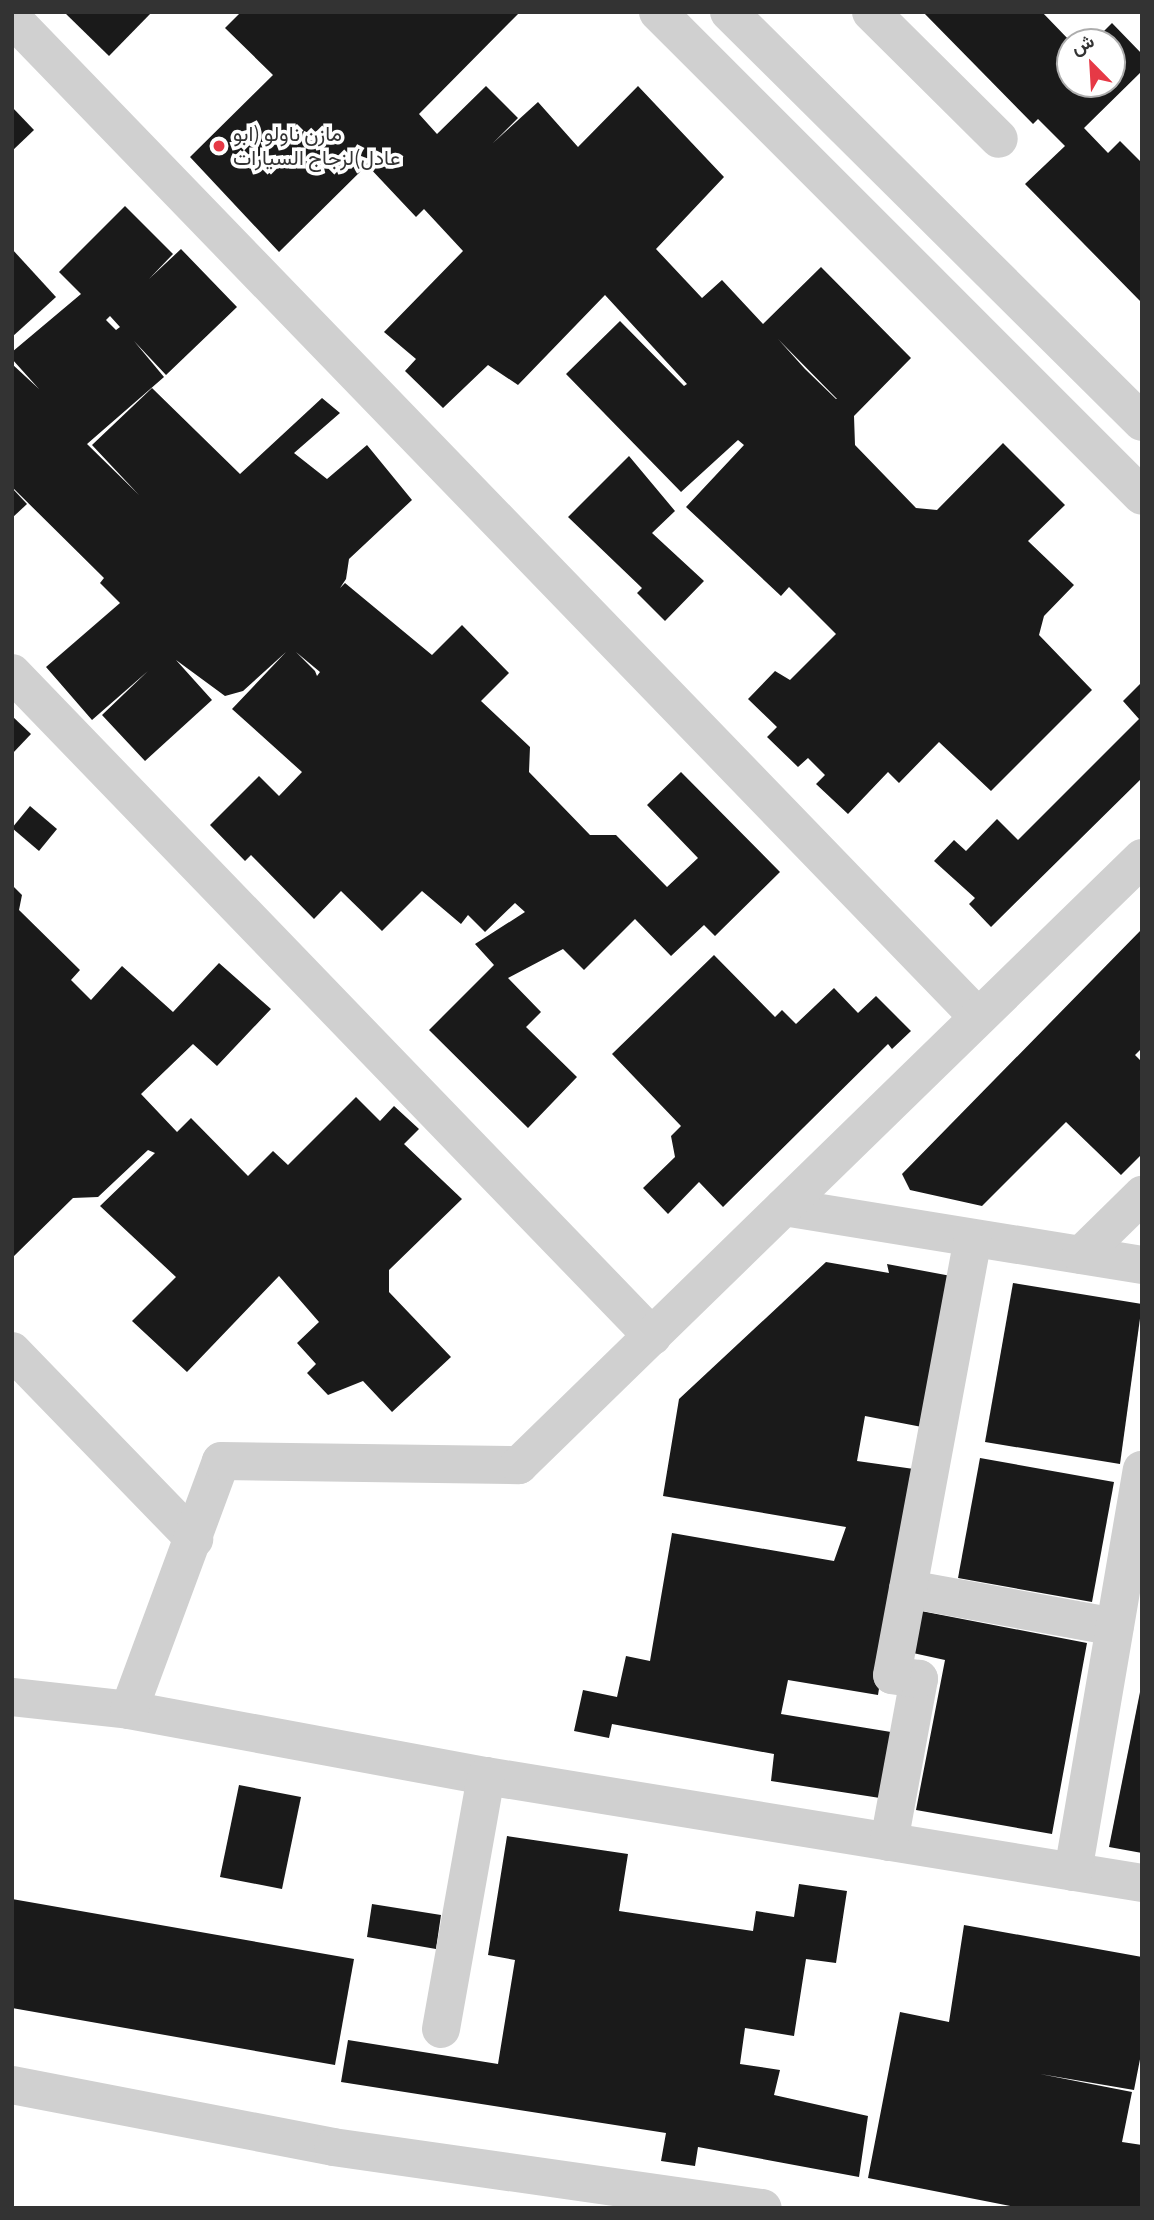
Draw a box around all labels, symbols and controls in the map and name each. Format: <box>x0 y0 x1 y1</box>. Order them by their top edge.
north arrow <box>1056 28 1126 98</box>
text: ش <box>1067 28 1099 62</box>
place label: مازن ناولو (ابو عادل)لزجاج السيارات <box>233 121 400 171</box>
marker: مازن ناولو (ابو عادل)لزجاج السيارات <box>211 138 227 154</box>

